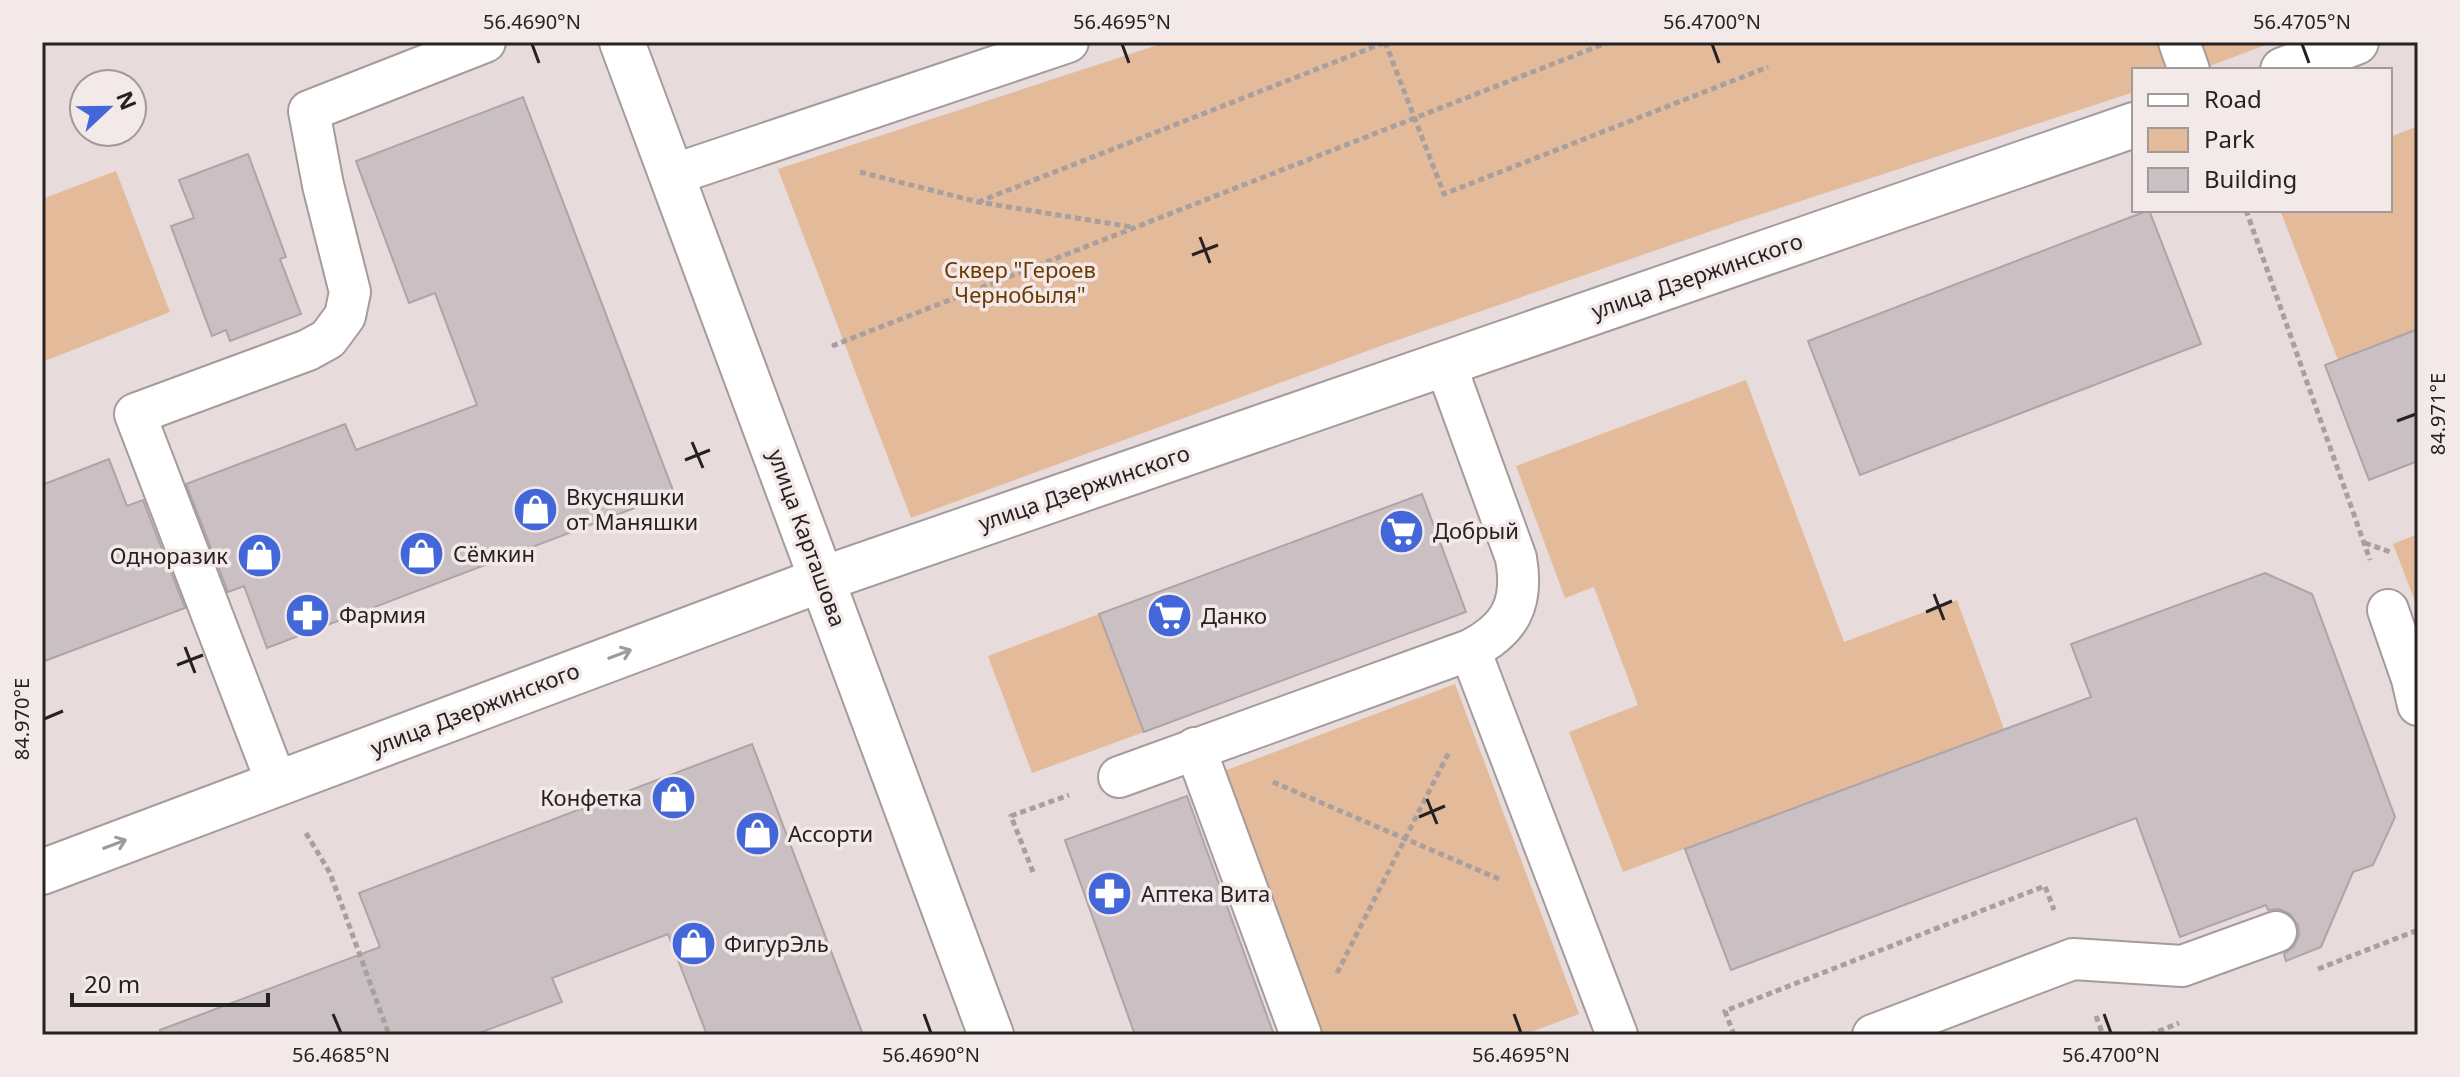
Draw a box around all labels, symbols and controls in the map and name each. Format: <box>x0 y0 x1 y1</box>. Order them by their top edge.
text: 56.4690°N <box>483 8 581 35</box>
text: 56.4695°N <box>1073 8 1171 35</box>
text: 56.4700°N <box>1663 8 1761 35</box>
text: 56.4705°N <box>2253 8 2351 35</box>
north arrow <box>68 68 148 148</box>
legend <box>2132 68 2392 212</box>
text: Road <box>2204 82 2262 115</box>
text: N <box>110 86 145 114</box>
text: Park <box>2204 122 2255 155</box>
text: Building <box>2204 162 2297 195</box>
street label: улица Дзержинского <box>1587 225 1806 325</box>
park label: Сквер "Героев Чернобыля" <box>944 254 1096 309</box>
text: 84.971°E <box>2424 373 2451 455</box>
street label: улица Дзержинского <box>974 437 1193 537</box>
street label: улица Карташова <box>762 445 854 631</box>
place label: Вкусняшки от Маняшки <box>566 481 698 536</box>
shop icon: Вкусняшки от Маняшки <box>511 486 559 534</box>
supermarket icon: Добрый <box>1378 507 1426 555</box>
place label: Добрый <box>1433 515 1519 545</box>
shop icon: Сёмкин <box>398 530 446 578</box>
shop icon: Одноразик <box>235 532 283 580</box>
place label: Сёмкин <box>453 538 535 568</box>
place label: Одноразик <box>110 540 228 570</box>
pharmacy icon: Фармия <box>284 591 332 639</box>
supermarket icon: Данко <box>1146 592 1194 640</box>
place label: Фармия <box>339 599 426 629</box>
place label: Данко <box>1201 600 1267 630</box>
one-way arrow <box>608 646 632 660</box>
street label: улица Дзержинского <box>366 654 583 762</box>
text: 84.970°E <box>8 678 35 760</box>
shop icon: Конфетка <box>649 774 697 822</box>
place label: Конфетка <box>540 782 642 812</box>
shop icon: Ассорти <box>733 810 781 858</box>
place label: Ассорти <box>788 818 873 848</box>
one-way arrow <box>102 836 127 850</box>
pharmacy icon: Аптека Вита <box>1086 870 1134 918</box>
place label: Аптека Вита <box>1141 878 1270 908</box>
shop icon: ФигурЭль <box>669 920 717 968</box>
place label: ФигурЭль <box>724 928 829 958</box>
scale bar <box>72 957 268 1007</box>
text: 20 m <box>84 967 140 1000</box>
text: 56.4685°N <box>292 1041 390 1068</box>
text: 56.4690°N <box>882 1041 980 1068</box>
text: 56.4695°N <box>1472 1041 1570 1068</box>
text: 56.4700°N <box>2062 1041 2160 1068</box>

